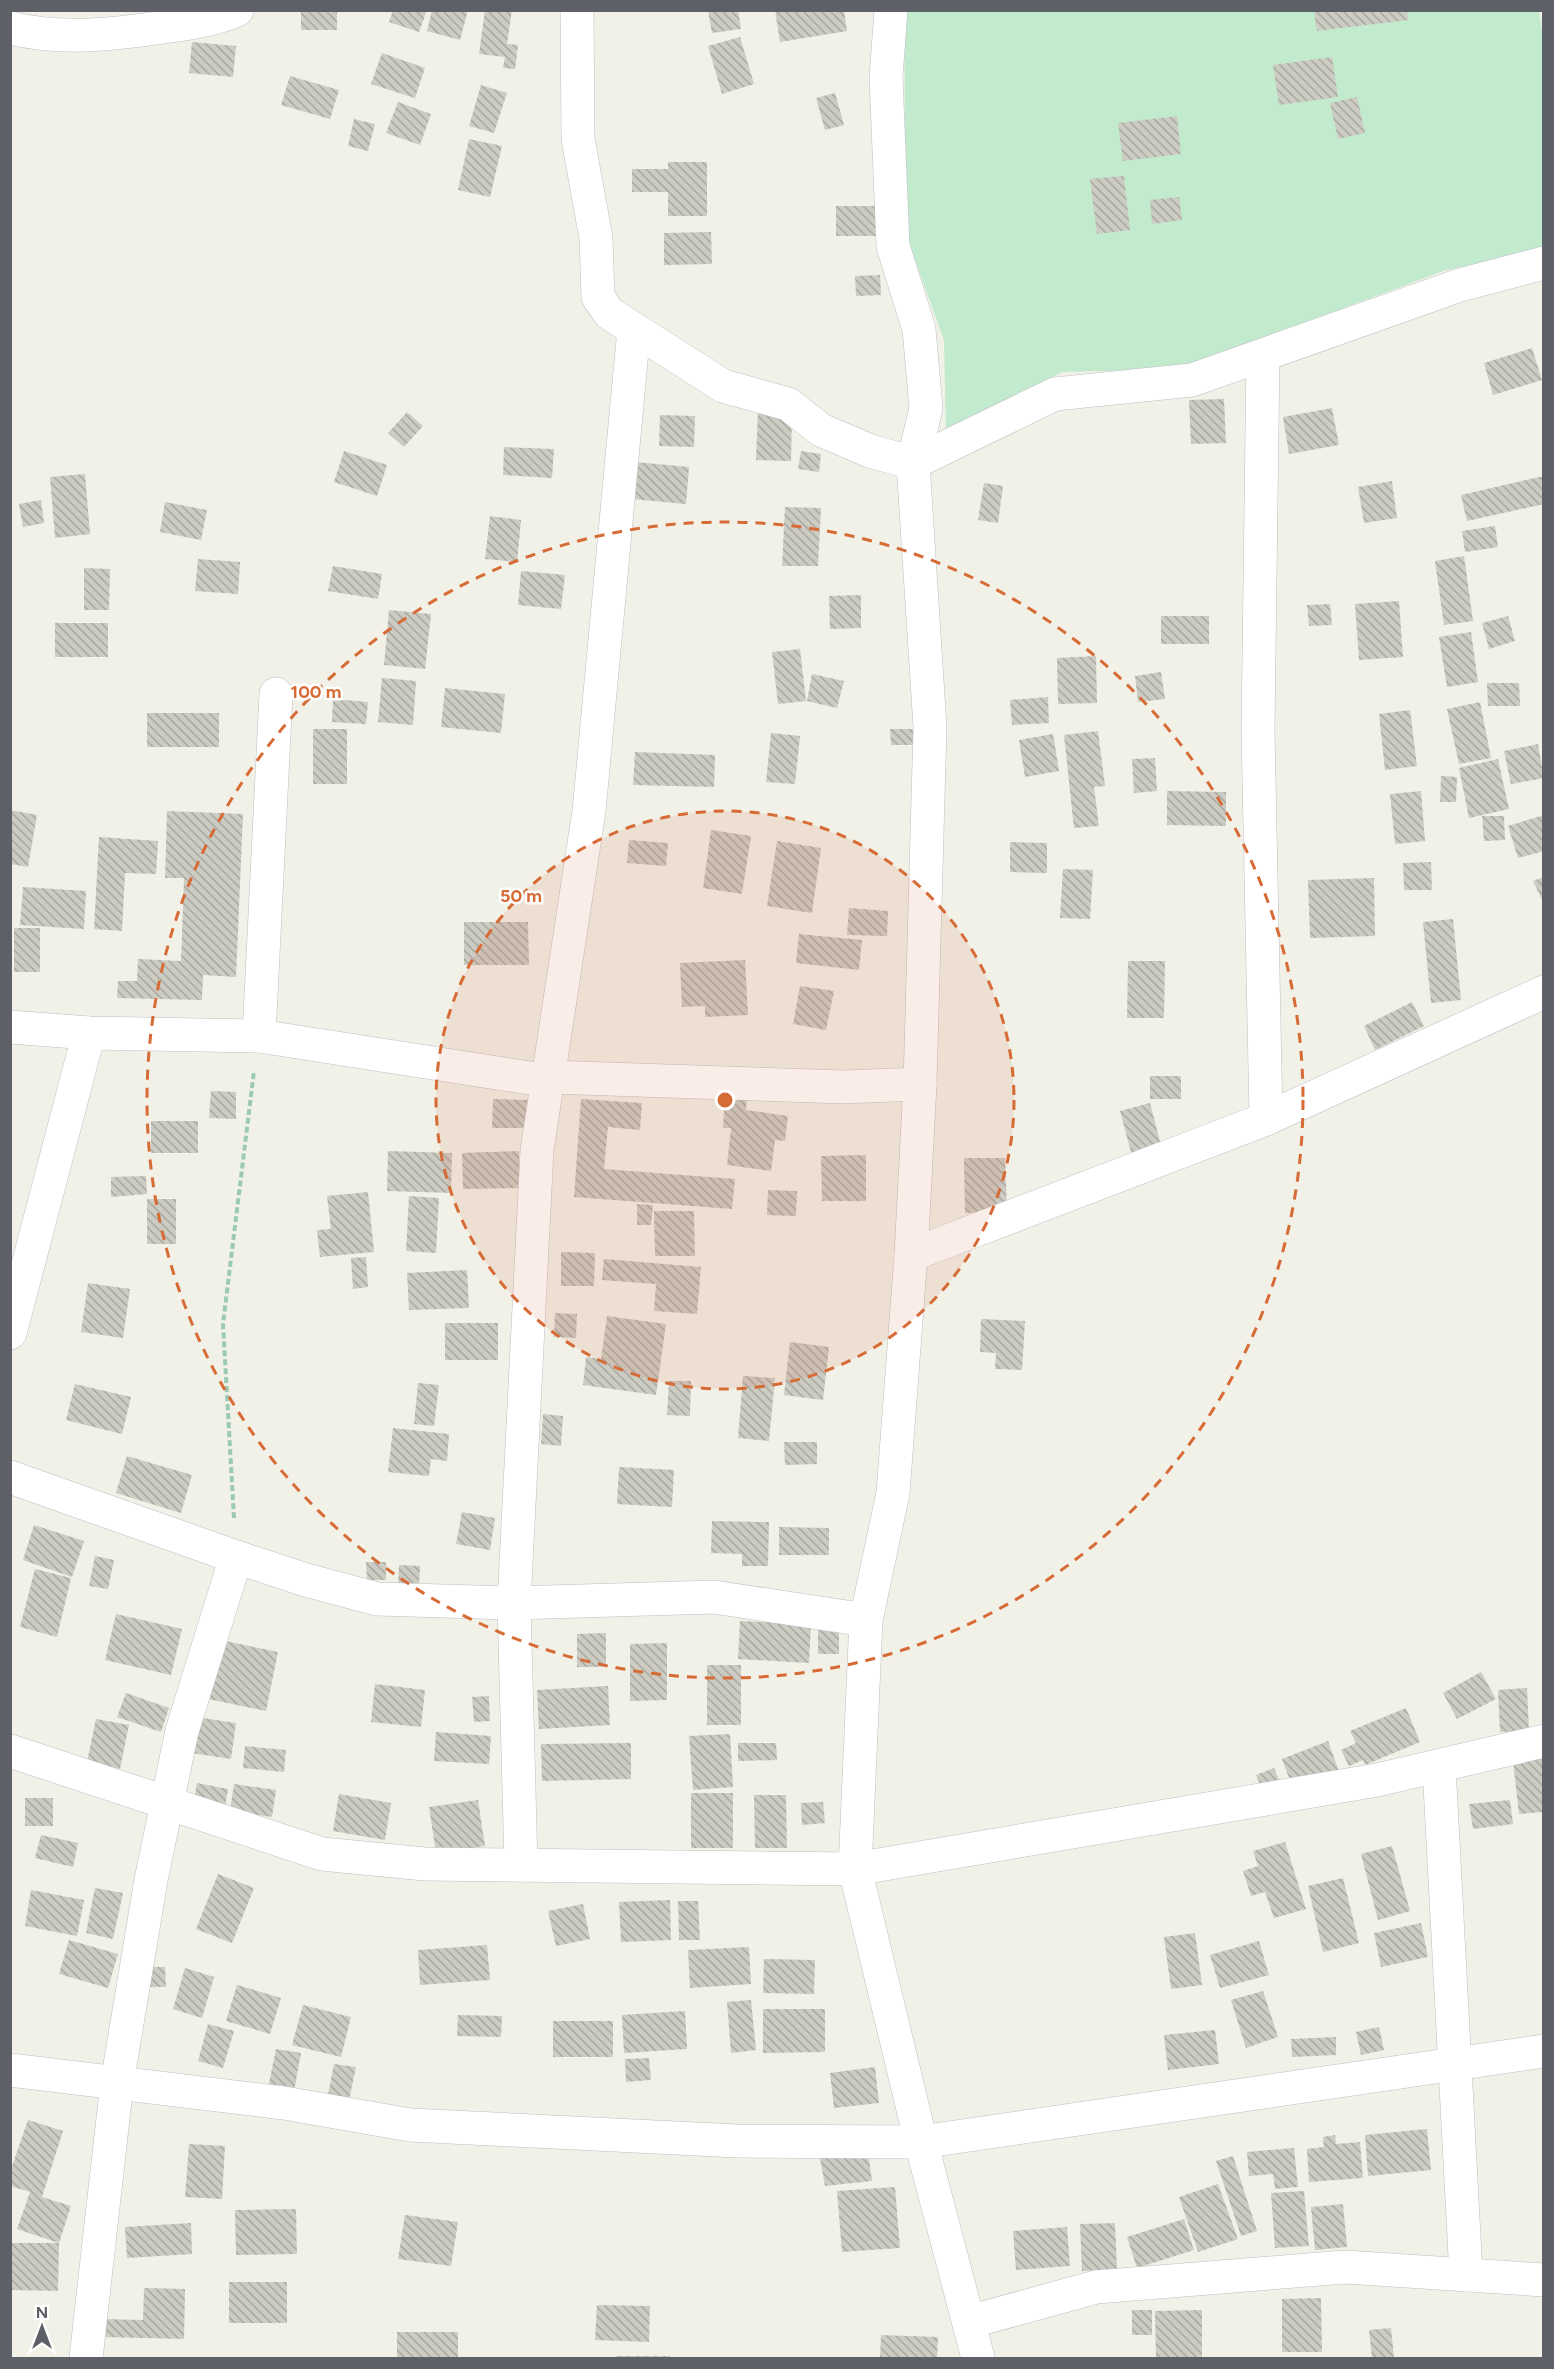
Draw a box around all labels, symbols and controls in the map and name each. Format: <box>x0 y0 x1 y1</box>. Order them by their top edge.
text: 100 m <box>291 681 341 703</box>
text: 50 m <box>500 885 542 907</box>
centre of rings <box>715 1090 735 1110</box>
north arrow <box>12 2297 72 2357</box>
text: N <box>36 2303 48 2322</box>

